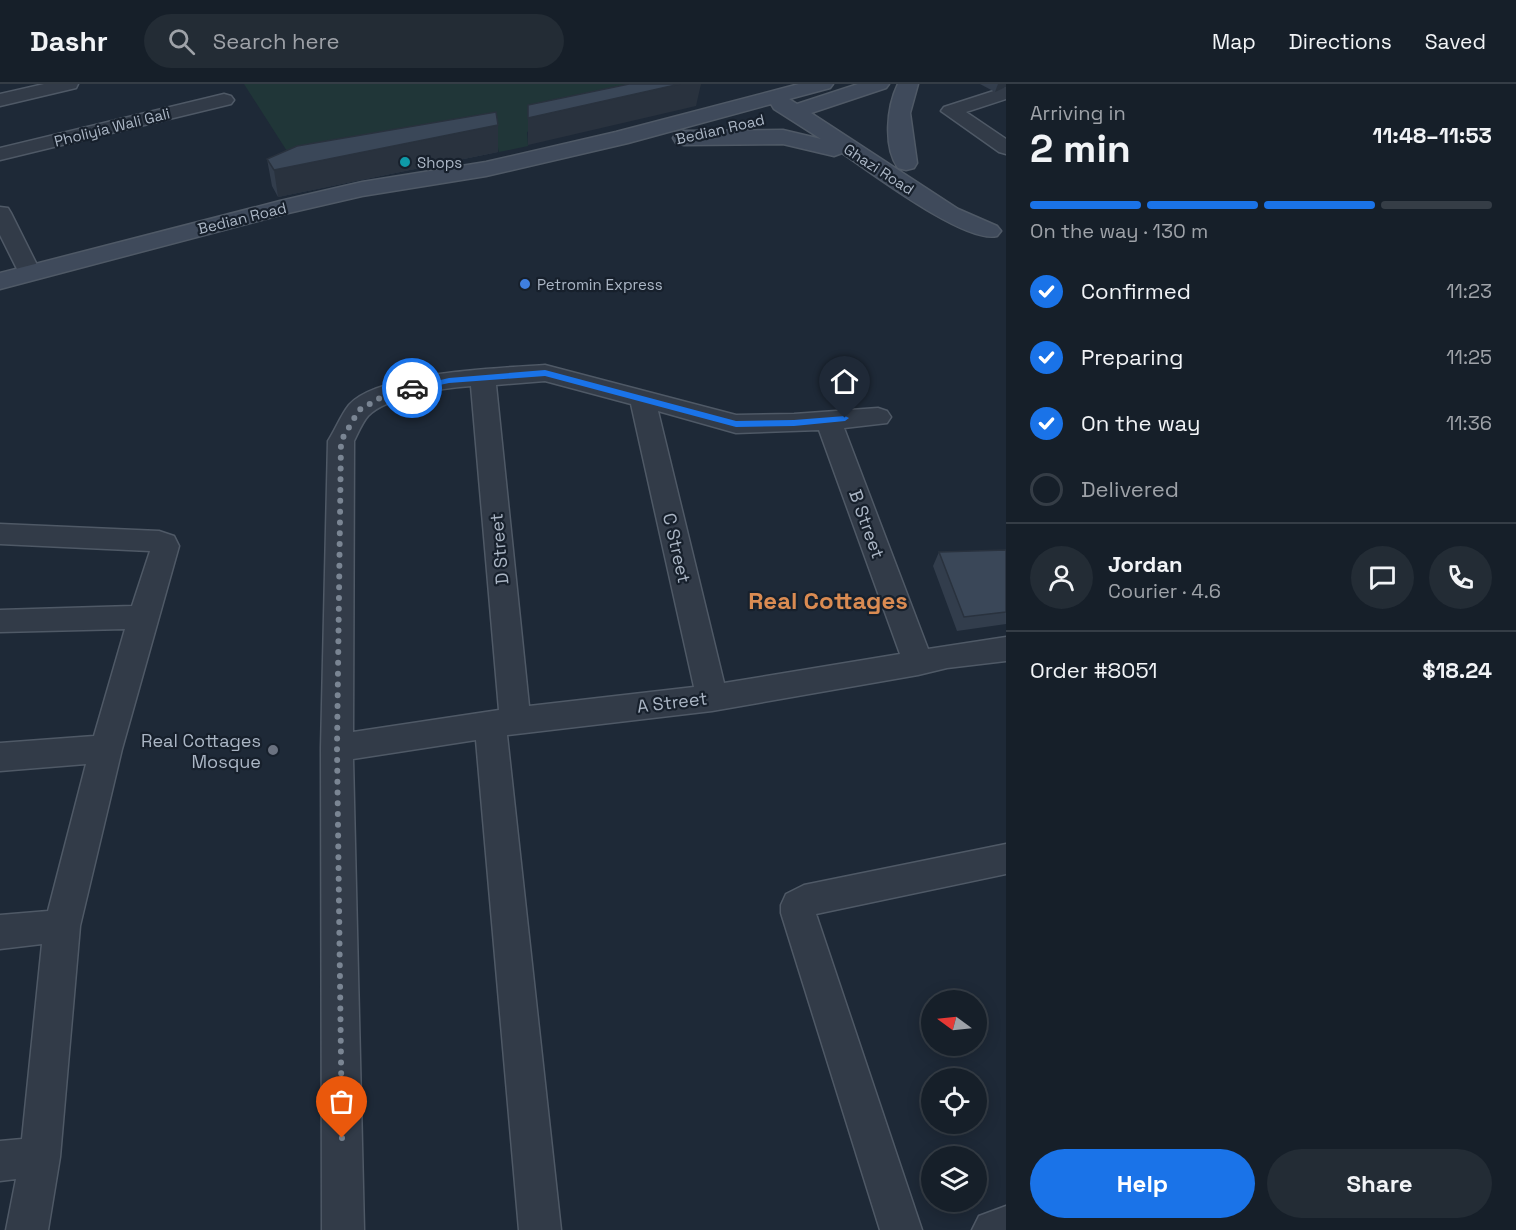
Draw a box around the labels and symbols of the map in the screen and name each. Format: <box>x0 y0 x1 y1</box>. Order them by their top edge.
street label: Pholiyia Wali Gali <box>52 103 172 151</box>
street label: Bedian Road <box>674 110 766 148</box>
street label: Ghazi Road <box>840 139 918 199</box>
place label: Shops <box>417 153 462 172</box>
marker: Shops <box>398 155 412 169</box>
street label: Bedian Road <box>196 198 288 238</box>
place label: Petromin Express <box>537 275 663 294</box>
marker: Petromin Express <box>518 277 532 291</box>
pin <box>819 356 870 418</box>
courier <box>382 358 442 418</box>
street label: B Street <box>844 486 890 562</box>
street label: C Street <box>658 511 696 585</box>
street label: D Street <box>484 512 514 586</box>
district label: Real Cottages <box>748 585 908 616</box>
street label: A Street <box>635 686 709 718</box>
place label: Real Cottages Mosque <box>141 729 261 773</box>
marker: Real Cottages Mosque <box>266 743 280 757</box>
north arrow <box>921 990 987 1056</box>
pin <box>316 1076 367 1138</box>

